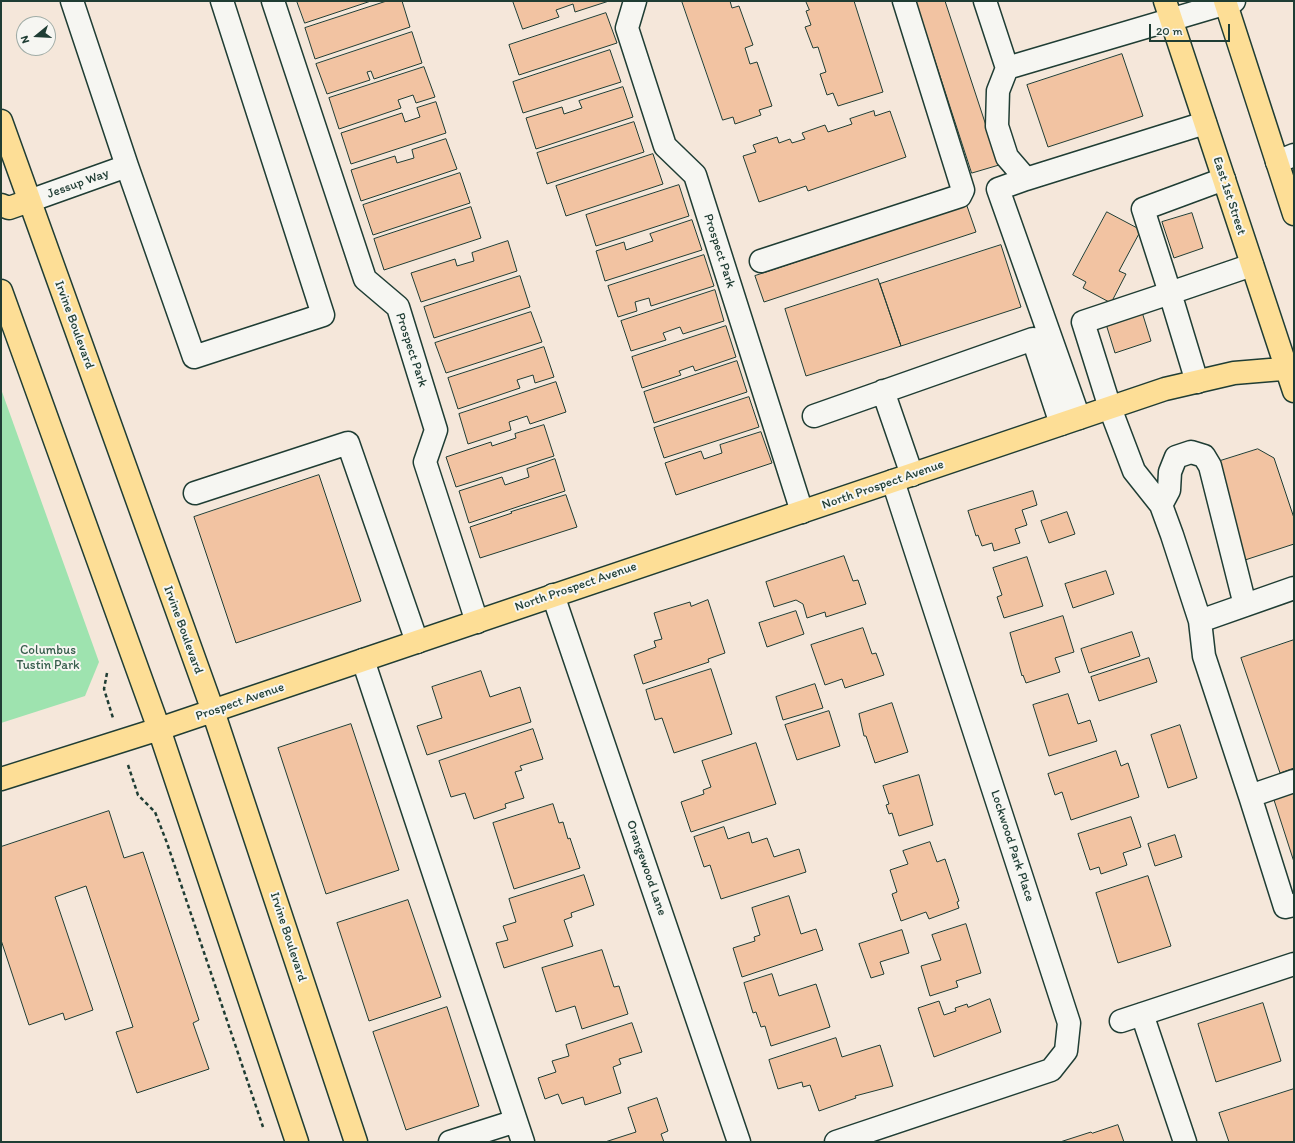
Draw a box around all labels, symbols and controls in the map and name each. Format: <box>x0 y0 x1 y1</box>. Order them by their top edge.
north arrow <box>16 16 56 56</box>
scale bar <box>1151 16 1232 42</box>
text: 20 m <box>1156 24 1183 38</box>
text: N <box>18 34 32 45</box>
street label: East 1st Street <box>1209 155 1249 237</box>
street label: Jessup Way <box>45 166 111 202</box>
street label: Prospect Park <box>700 212 738 290</box>
street label: Irvine Boulevard <box>51 279 97 371</box>
street label: Prospect Park <box>392 311 430 389</box>
street label: North Prospect Avenue <box>820 457 946 513</box>
street label: North Prospect Avenue <box>513 559 639 615</box>
street label: Irvine Boulevard <box>160 584 206 676</box>
park label: Columbus Tustin Park <box>16 643 80 674</box>
street label: Prospect Avenue <box>194 680 286 724</box>
street label: Lockwood Park Place <box>987 788 1037 904</box>
street label: Orangewood Lane <box>622 818 670 918</box>
street label: Irvine Boulevard <box>266 890 310 984</box>

